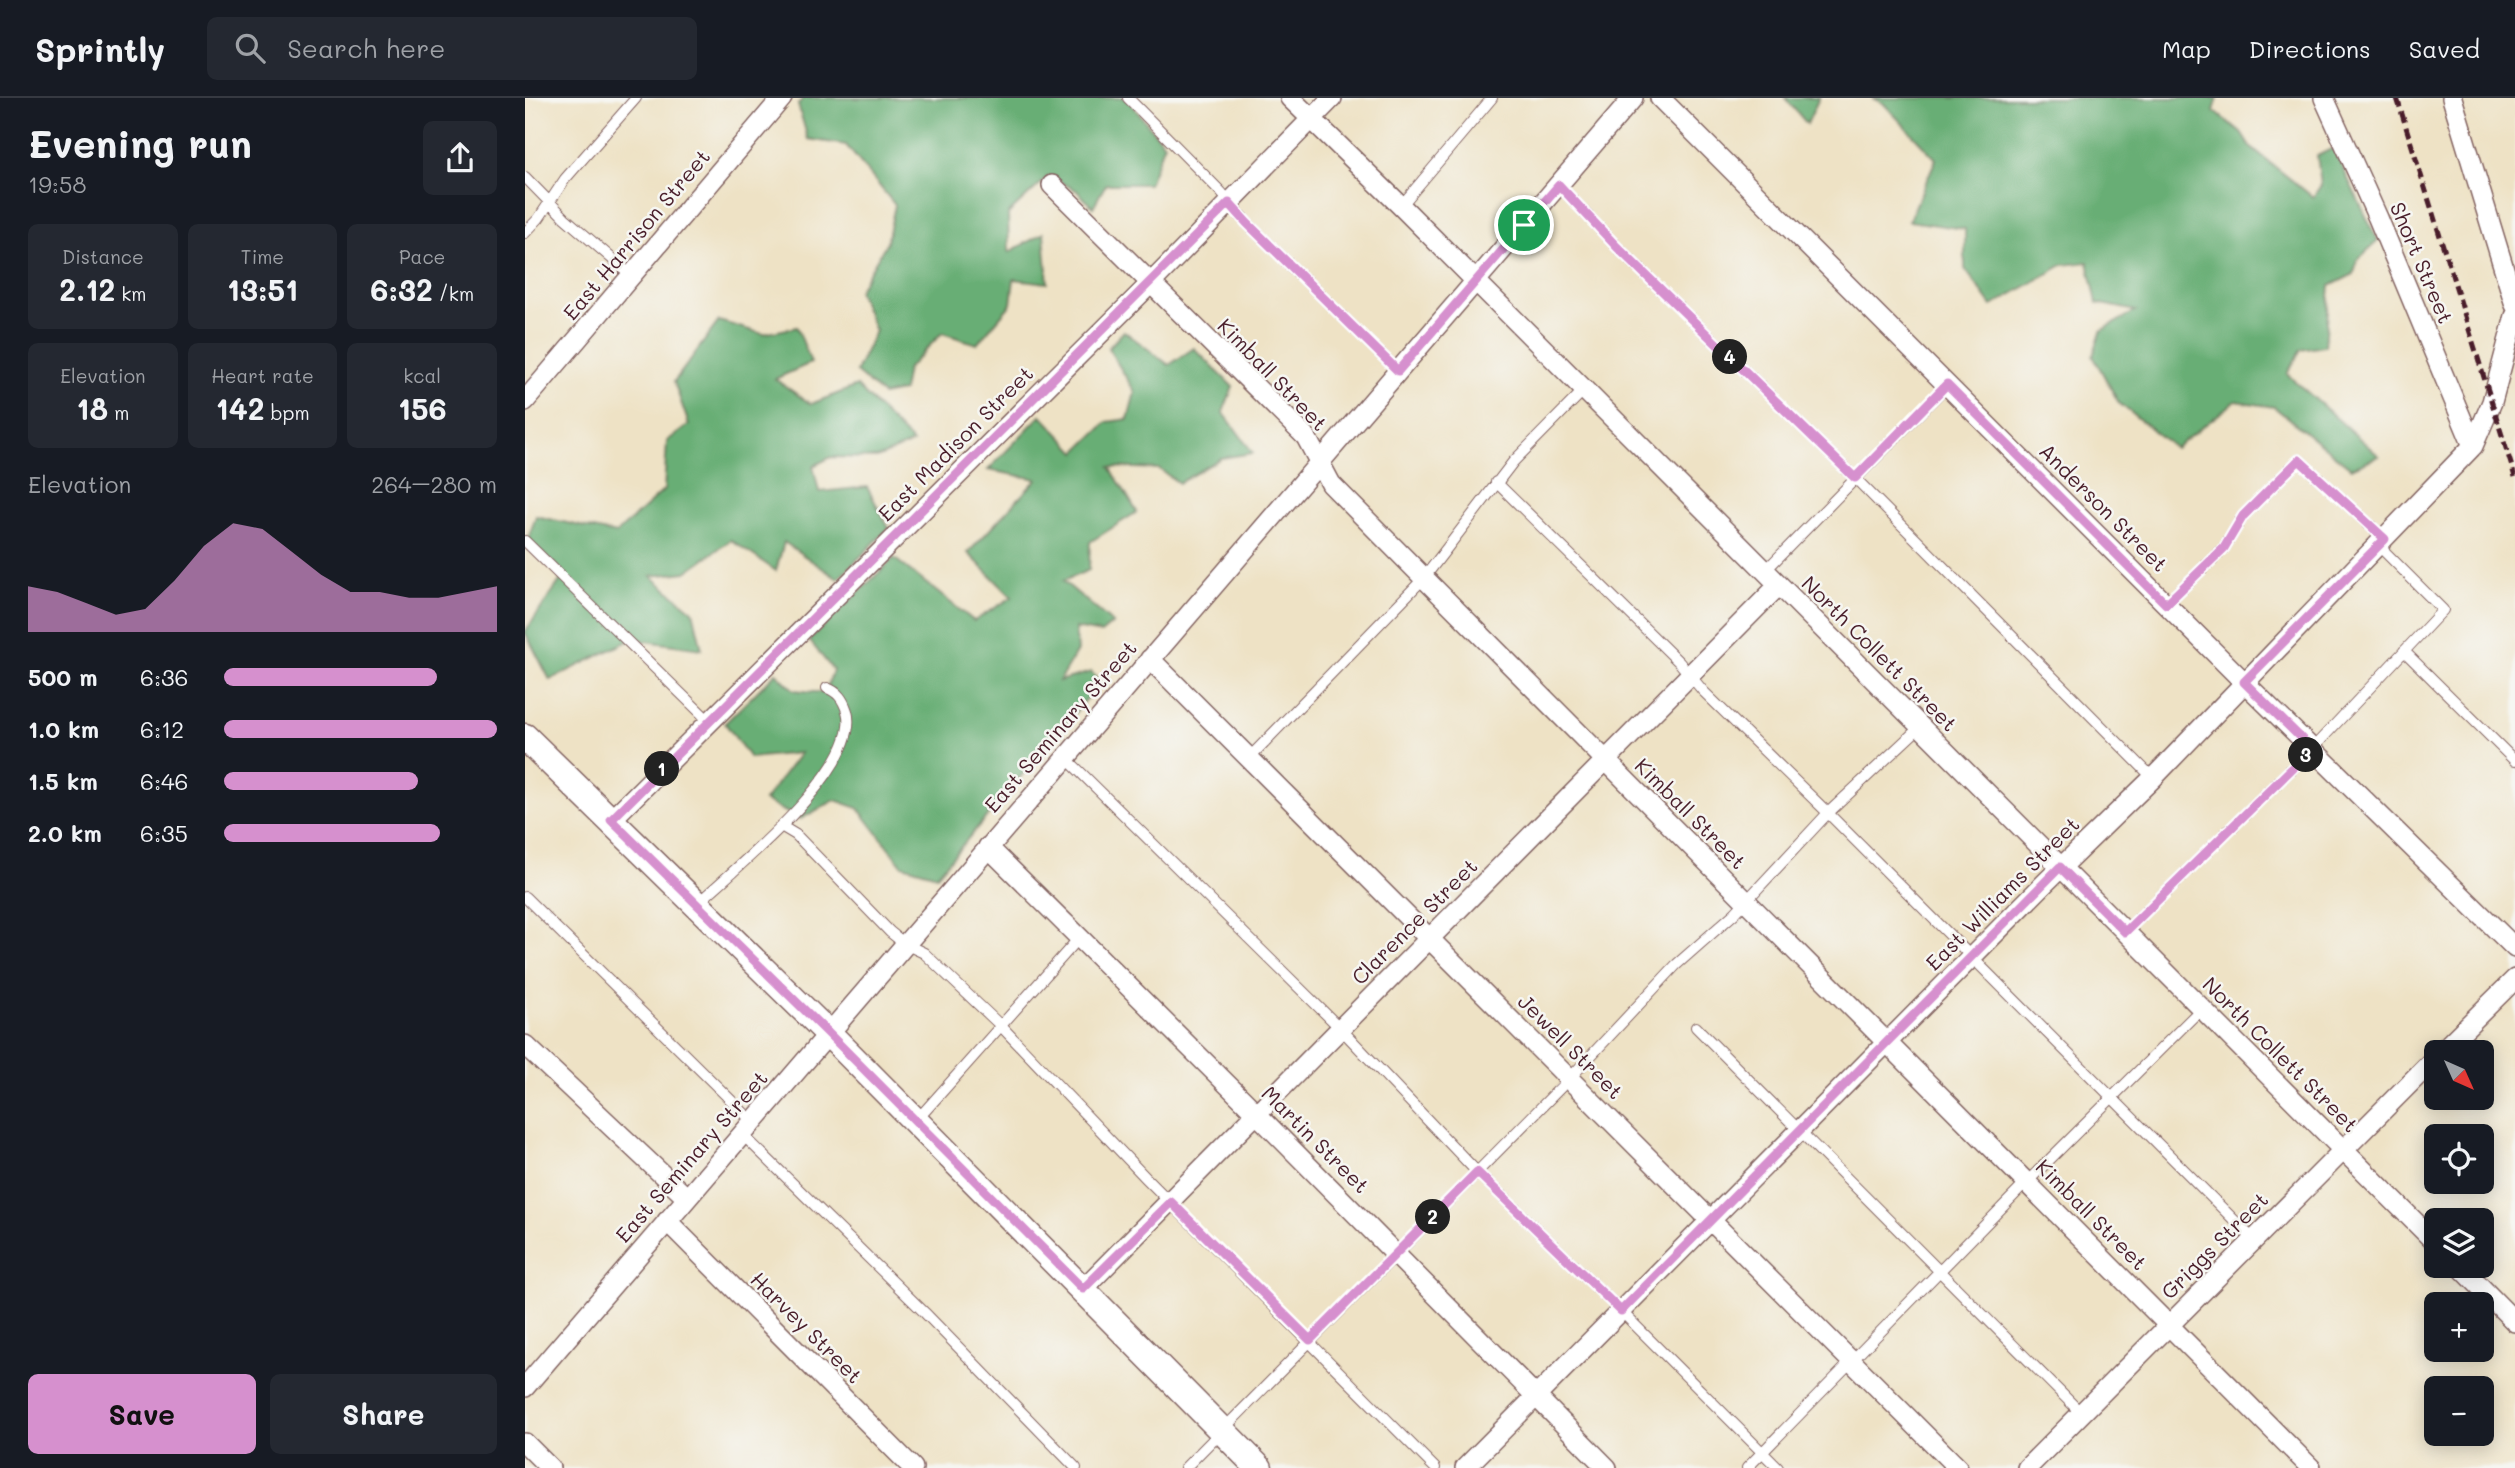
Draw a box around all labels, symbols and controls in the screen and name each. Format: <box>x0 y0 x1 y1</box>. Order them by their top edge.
search box <box>207 17 697 80</box>
text: Sprintly <box>35 27 165 70</box>
icon: search <box>231 29 269 67</box>
text: Search here <box>287 31 445 65</box>
text: Map <box>2162 33 2211 64</box>
text: Directions <box>2249 33 2371 64</box>
text: Saved <box>2409 33 2480 64</box>
text: Evening run <box>28 118 252 168</box>
button: share <box>423 121 497 195</box>
street label: East Harrison Street <box>557 143 715 325</box>
text: 19:58 <box>28 169 86 199</box>
pin <box>1494 195 1554 255</box>
street label: Short Street <box>2385 198 2460 327</box>
icon: arrive <box>1505 206 1543 244</box>
text: Distance <box>62 244 144 269</box>
text: Time <box>241 244 284 269</box>
text: Pace <box>399 244 445 269</box>
text: 2.12 <box>59 269 115 309</box>
text: 13:51 <box>227 269 298 309</box>
text: 6:32 <box>370 269 433 309</box>
text: km <box>115 281 147 306</box>
text: /km <box>433 281 474 306</box>
street label: Kimball Street <box>1212 312 1334 436</box>
pin: 4 <box>1713 340 1747 374</box>
text: 4 <box>1723 344 1736 369</box>
street label: East Madison Street <box>872 360 1038 526</box>
text: Elevation <box>60 363 145 388</box>
text: Heart rate <box>211 363 314 388</box>
text: kcal <box>403 363 441 388</box>
text: 18 <box>76 388 108 428</box>
text: 142 <box>215 388 265 428</box>
text: 156 <box>398 388 447 428</box>
text: m <box>108 400 129 425</box>
text: bpm <box>265 400 310 425</box>
street label: Anderson Street <box>2034 437 2174 577</box>
text: Elevation <box>28 469 131 499</box>
text: 264–280 m <box>371 469 497 499</box>
street label: North Collett Street <box>1797 569 1964 736</box>
street label: East Seminary Street <box>978 634 1142 818</box>
text: 500 m <box>28 662 98 692</box>
text: 6:36 <box>140 662 188 692</box>
text: 1.0 km <box>28 714 99 744</box>
text: 6:12 <box>140 714 184 744</box>
pin: 3 <box>2289 738 2323 772</box>
text: 3 <box>2300 742 2311 767</box>
pin: 1 <box>645 752 679 786</box>
street label: Kimball Street <box>1630 752 1752 874</box>
text: 1 <box>657 756 666 781</box>
text: 1.5 km <box>28 766 98 796</box>
text: 6:46 <box>140 766 188 796</box>
street label: East Williams Street <box>1919 810 2085 976</box>
text: 2.0 km <box>28 818 102 848</box>
text: 6:35 <box>140 818 188 848</box>
street label: Clarence Street <box>1345 852 1483 990</box>
street label: North Collett Street <box>2198 970 2365 1137</box>
street label: Jewell Street <box>1513 988 1629 1104</box>
north arrow <box>2424 1040 2494 1110</box>
map controls <box>2424 1040 2494 1446</box>
street label: East Seminary Street <box>609 1064 773 1248</box>
street label: Martin Street <box>1257 1079 1376 1198</box>
button: locate <box>2424 1124 2494 1194</box>
street label: Kimball Street <box>2031 1153 2153 1275</box>
street label: Griggs Street <box>2155 1186 2273 1304</box>
pin: 2 <box>1415 1200 1451 1234</box>
text: 2 <box>1427 1204 1438 1229</box>
button: layers <box>2424 1208 2494 1278</box>
street label: Harvey Street <box>745 1265 869 1389</box>
button: + <box>2424 1292 2494 1362</box>
button: Save <box>28 1374 256 1454</box>
button: Share <box>270 1374 497 1454</box>
button: − <box>2424 1376 2494 1446</box>

